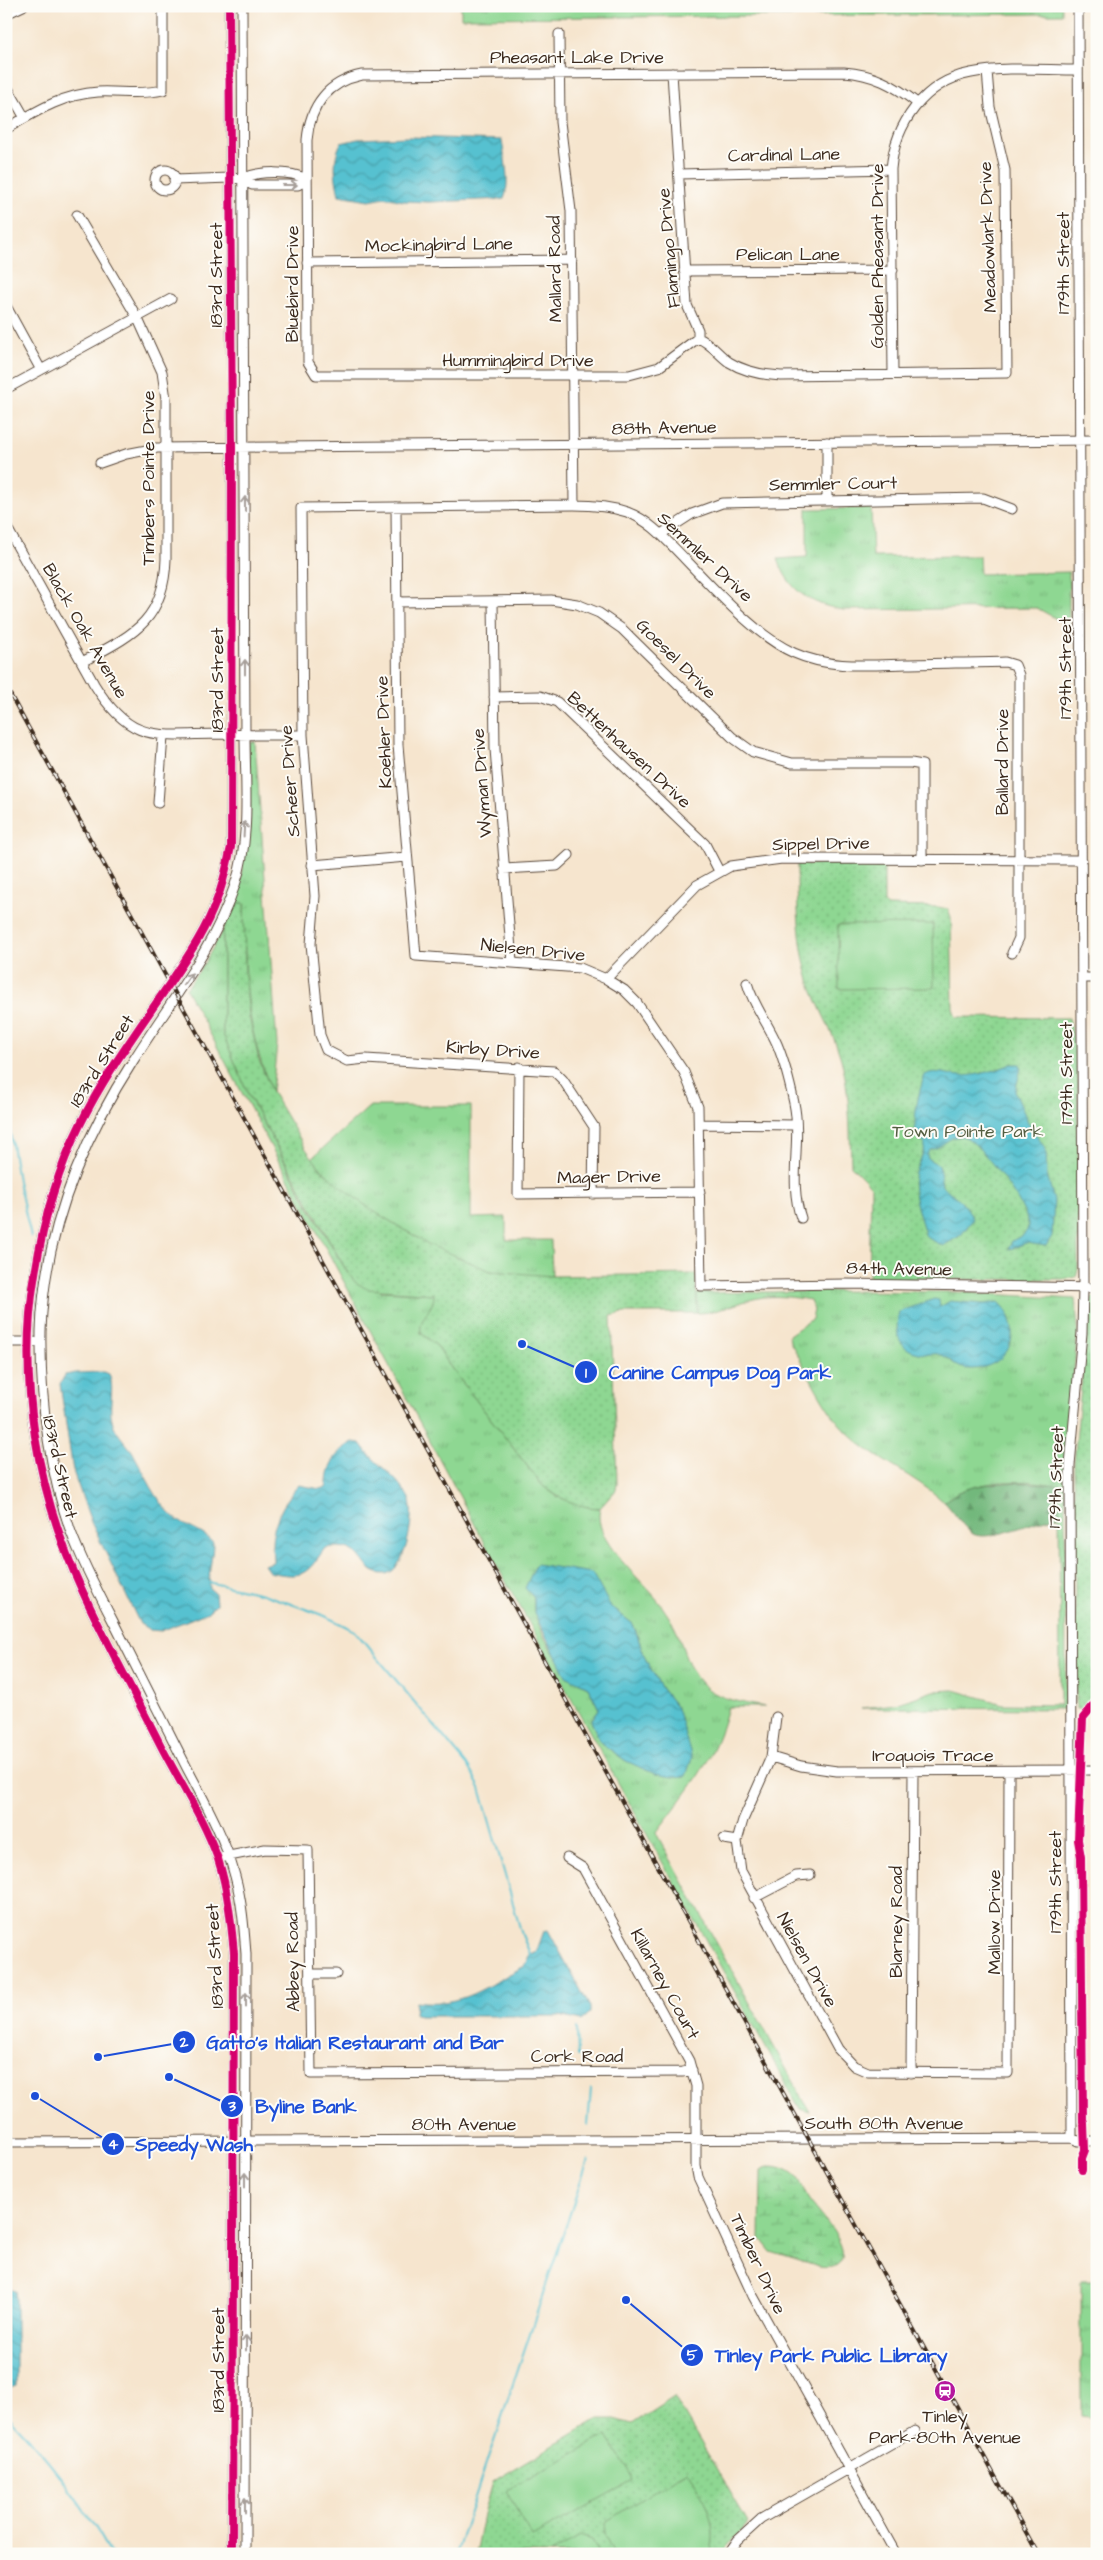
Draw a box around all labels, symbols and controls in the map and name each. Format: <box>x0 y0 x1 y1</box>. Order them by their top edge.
street label: Pheasant Lake Drive <box>490 45 664 70</box>
street label: Cardinal Lane <box>728 142 841 168</box>
street label: Meadowlark Drive <box>973 161 1003 313</box>
street label: Golden Pheasant Drive <box>865 163 890 348</box>
one-way arrow <box>281 180 297 190</box>
street label: Flamingo Drive <box>651 187 688 309</box>
street label: 179th Street <box>1051 211 1076 314</box>
street label: Mallard Road <box>542 216 568 322</box>
street label: 183rd Street <box>204 222 229 328</box>
street label: Bluebird Drive <box>280 225 305 343</box>
street label: Mockingbird Lane <box>365 231 513 260</box>
street label: Pelican Lane <box>736 242 840 267</box>
street label: Hummingbird Drive <box>442 348 594 374</box>
street label: Timbers Pointe Drive <box>136 390 161 565</box>
street label: 88th Avenue <box>611 415 717 441</box>
street label: Semmler Court <box>769 470 898 498</box>
one-way arrow <box>240 496 249 512</box>
street label: Semmler Drive <box>652 506 758 608</box>
street label: Black Oak Avenue <box>36 559 134 703</box>
street label: Goesel Drive <box>630 613 722 705</box>
street label: 179th Street <box>1053 616 1078 719</box>
street label: 183rd Street <box>205 627 230 733</box>
one-way arrow <box>240 659 250 675</box>
street label: Koehler Drive <box>370 675 398 789</box>
street label: Bettenhausen Drive <box>561 686 697 814</box>
street label: Ballard Drive <box>990 708 1015 815</box>
street label: Scheer Drive <box>274 724 306 838</box>
street label: Wyman Drive <box>466 727 499 839</box>
one-way arrow <box>240 821 249 837</box>
street label: Sippel Drive <box>772 831 870 857</box>
street label: Nielsen Drive <box>479 932 587 968</box>
one-way arrow <box>183 972 193 986</box>
street label: 183rd Street <box>64 1009 141 1112</box>
street label: 179th Street <box>1054 1021 1079 1124</box>
street label: Kirby Drive <box>445 1034 541 1067</box>
park label: Town Pointe Park <box>892 1119 1044 1144</box>
street label: Mager Drive <box>557 1164 661 1191</box>
street label: 84th Avenue <box>846 1256 952 1282</box>
callout: Canine Campus Dog Park <box>574 1355 841 1389</box>
text: Canine Campus Dog Park <box>609 1360 832 1388</box>
text: 1 <box>585 1363 587 1384</box>
street label: 183rd Street <box>36 1413 84 1522</box>
street label: 179th Street <box>1042 1425 1070 1529</box>
street label: Iroquois Trace <box>872 1743 994 1768</box>
street label: 179th Street <box>1043 1830 1068 1933</box>
street label: Blarney Road <box>884 1866 910 1978</box>
street label: Mallow Drive <box>982 1869 1007 1975</box>
street label: 183rd Street <box>200 1902 230 2009</box>
street label: Nielsen Drive <box>771 1908 843 2012</box>
street label: Abbey Road <box>280 1912 307 2012</box>
street label: Killarney Court <box>623 1924 706 2045</box>
one-way arrow <box>241 1992 251 2008</box>
callout: Gatto's Italian Restaurant and Bar <box>172 2025 514 2059</box>
text: Gatto's Italian Restaurant and Bar <box>206 2030 504 2057</box>
text: 2 <box>179 2032 189 2053</box>
street label: Cork Road <box>531 2044 623 2069</box>
callout: Byline Bank <box>220 2089 366 2123</box>
text: Byline Bank <box>255 2094 357 2122</box>
text: 3 <box>227 2096 236 2117</box>
street label: South 80th Avenue <box>804 2111 964 2136</box>
street label: 80th Avenue <box>412 2112 517 2137</box>
callout: Speedy Wash <box>100 2127 263 2161</box>
text: Speedy Wash <box>134 2132 253 2160</box>
text: 4 <box>108 2134 119 2155</box>
one-way arrow <box>240 2172 250 2188</box>
street label: Timber Drive <box>724 2210 792 2319</box>
street label: 183rd Street <box>206 2307 231 2413</box>
one-way arrow <box>241 2335 251 2351</box>
callout: Tinley Park Public Library <box>680 2338 957 2372</box>
text: Tinley Park Public Library <box>714 2343 948 2371</box>
text: 5 <box>687 2345 698 2366</box>
station icon: Tinley Park-80th Avenue <box>933 2379 957 2403</box>
place label: Tinley Park-80th Avenue <box>869 2404 1021 2450</box>
one-way arrow <box>240 2497 250 2514</box>

